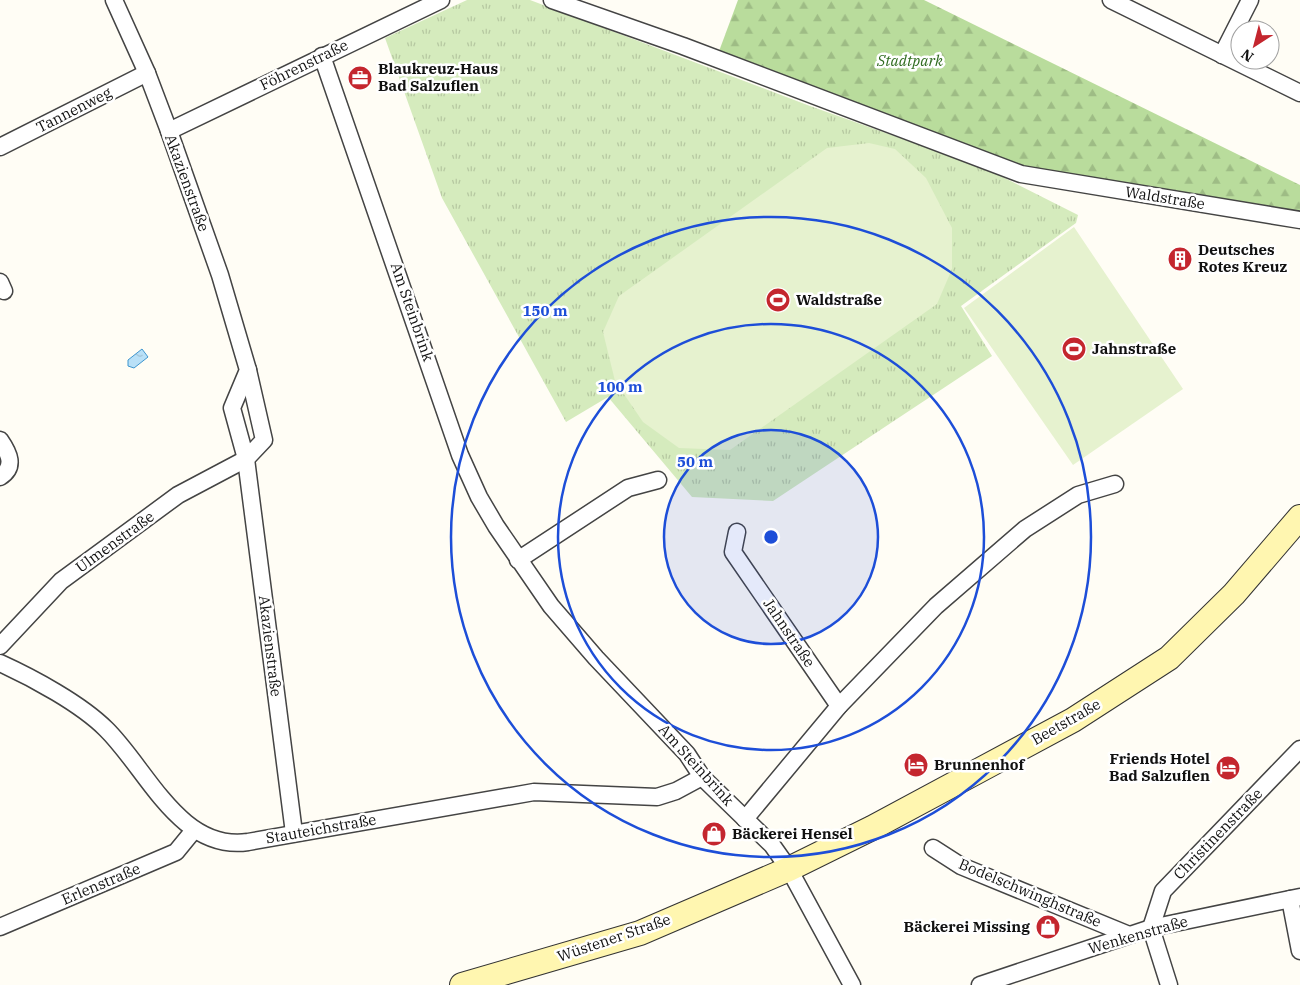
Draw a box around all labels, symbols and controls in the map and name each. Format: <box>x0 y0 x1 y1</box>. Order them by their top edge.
north arrow <box>1230 20 1280 70</box>
street label: Föhrenstraße <box>257 35 351 94</box>
text: N <box>1238 45 1257 66</box>
park label: Stadtpark <box>876 51 943 70</box>
place label: Blaukreuz-Haus Bad Salzuflen <box>378 59 498 95</box>
office icon: Blaukreuz-Haus Bad Salzuflen <box>347 65 373 91</box>
street label: Tannenweg <box>33 83 115 137</box>
street label: Akazienstraße <box>161 132 214 234</box>
street label: Waldstraße <box>1124 182 1206 213</box>
place label: Deutsches Rotes Kreuz <box>1198 240 1288 276</box>
building icon: Deutsches Rotes Kreuz <box>1167 246 1193 272</box>
street label: Am Steinbrink <box>387 260 438 364</box>
sports icon: Waldstraße <box>765 287 791 313</box>
place label: Waldstraße <box>796 290 882 309</box>
text: 150 m <box>522 301 568 320</box>
sports icon: Jahnstraße <box>1061 336 1087 362</box>
place label: Jahnstraße <box>1092 339 1176 358</box>
text: 100 m <box>597 377 643 396</box>
text: 50 m <box>677 452 713 471</box>
street label: Ulmenstraße <box>72 507 158 576</box>
centre of rings <box>762 528 780 546</box>
street label: Akazienstraße <box>255 594 286 698</box>
street label: Jahnstraße <box>759 595 819 671</box>
street label: Beetstraße <box>1028 694 1104 749</box>
street label: Am Steinbrink <box>655 720 738 810</box>
place label: Friends Hotel Bad Salzuflen <box>1109 749 1210 785</box>
hotel icon: Brunnenhof <box>903 752 929 778</box>
place label: Brunnenhof <box>934 755 1026 774</box>
hotel icon: Friends Hotel Bad Salzuflen <box>1215 755 1241 781</box>
street label: Christinenstraße <box>1169 784 1266 883</box>
street label: Stauteichstraße <box>264 809 378 848</box>
shop icon: Bäckerei Hensel <box>701 821 727 847</box>
place label: Bäckerei Hensel <box>732 824 853 843</box>
street label: Bodelschwinghstraße <box>956 854 1104 931</box>
street label: Erlenstraße <box>59 859 143 909</box>
street label: Wüstener Straße <box>555 909 673 966</box>
street label: Wenkenstraße <box>1086 911 1190 958</box>
shop icon: Bäckerei Missing <box>1035 914 1061 940</box>
place label: Bäckerei Missing <box>904 917 1030 936</box>

